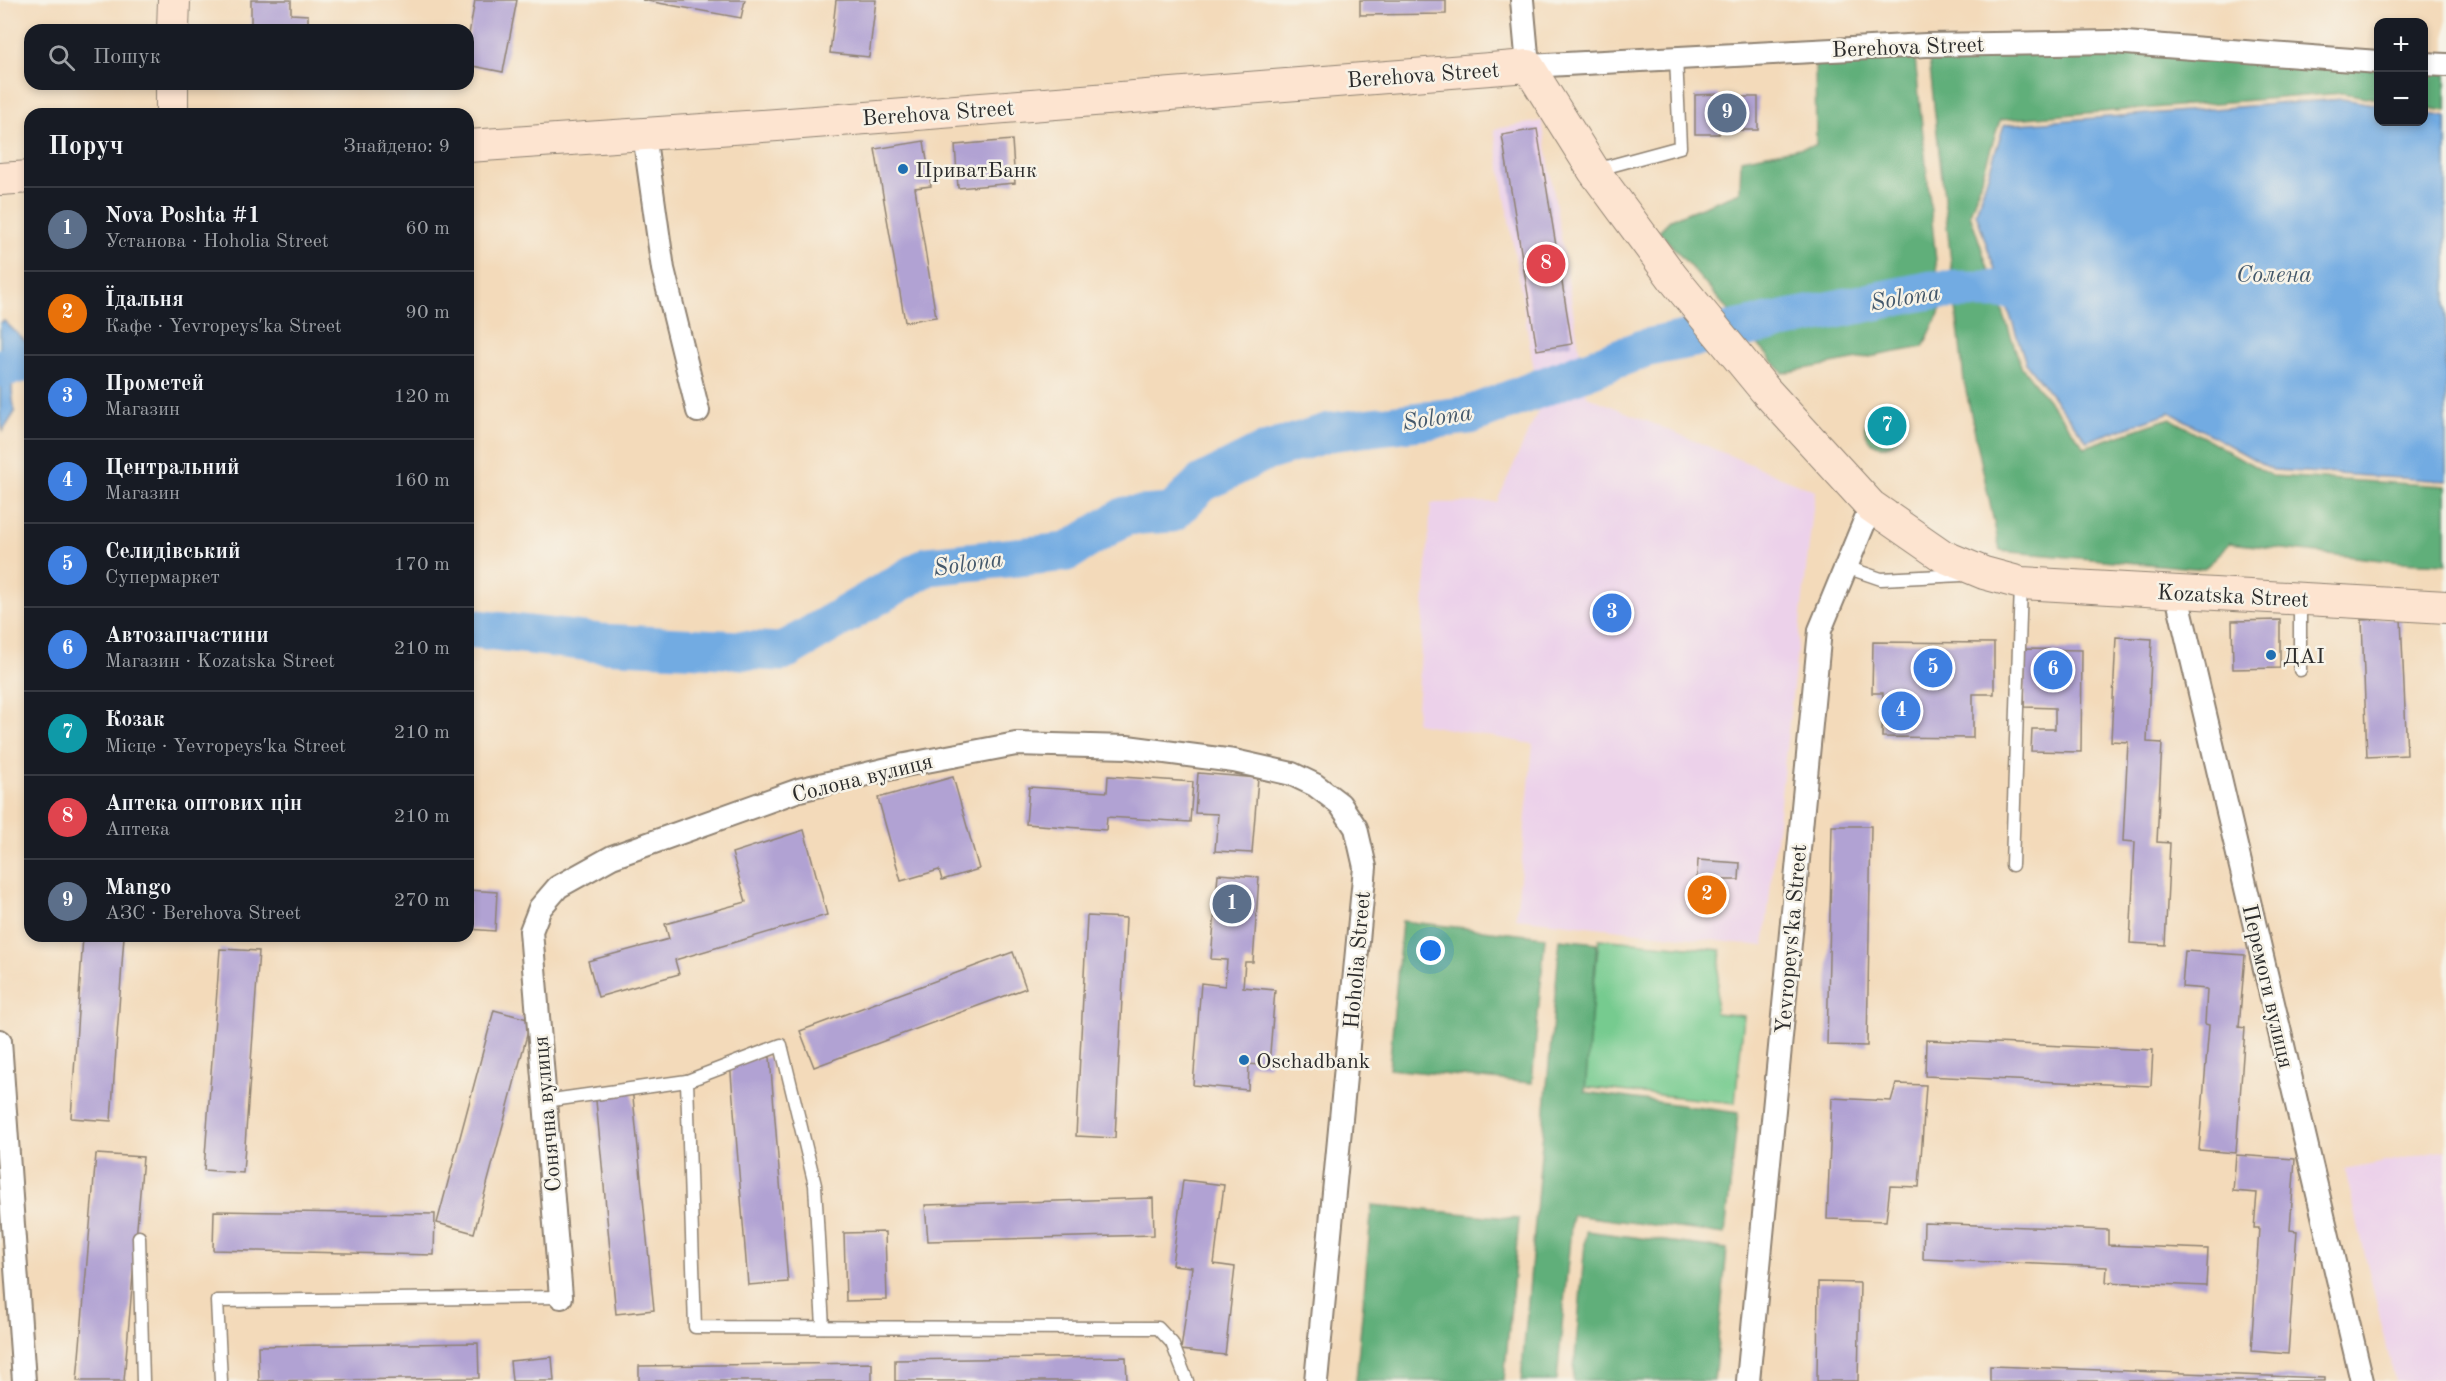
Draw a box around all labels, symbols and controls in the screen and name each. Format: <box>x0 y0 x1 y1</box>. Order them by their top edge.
map controls <box>2374 18 2428 126</box>
button: + <box>2374 18 2428 72</box>
search box <box>24 24 474 90</box>
street label: Berehova Street <box>1831 34 1985 62</box>
icon: search <box>45 41 78 74</box>
text: Пошук <box>93 46 161 68</box>
street label: Berehova Street <box>1346 60 1500 92</box>
button: − <box>2374 72 2428 126</box>
pin: 9 <box>1708 90 1746 136</box>
street label: Berehova Street <box>861 98 1015 130</box>
text: Поруч <box>48 134 124 160</box>
text: Знайдено: 9 <box>343 137 450 157</box>
place label: ПриватБанк <box>915 160 1037 182</box>
marker: ПриватБанк <box>896 162 910 176</box>
text: Nova Poshta #1 <box>105 205 261 227</box>
text: 1 <box>62 219 73 239</box>
text: 60 m <box>405 219 450 239</box>
text: Установа · Hoholia Street <box>105 232 329 252</box>
pin: 8 <box>1526 242 1566 286</box>
water label: Солена <box>2236 264 2312 288</box>
water label: Solona <box>1869 282 1942 316</box>
text: Їдальня <box>105 289 184 311</box>
text: 2 <box>62 303 73 323</box>
text: 90 m <box>405 303 450 323</box>
text: Кафе · Yevropeysʹka Street <box>105 317 342 337</box>
text: Прометей <box>105 373 204 395</box>
text: 3 <box>62 387 73 407</box>
text: 120 m <box>394 387 450 407</box>
text: Магазин <box>105 400 180 420</box>
water label: Solona <box>1401 402 1474 436</box>
pin: 7 <box>1868 404 1906 448</box>
text: Центральний <box>105 457 240 479</box>
text: 4 <box>62 471 73 491</box>
text: 160 m <box>394 471 450 491</box>
text: Магазин <box>105 484 180 504</box>
text: Селидівський <box>105 541 241 563</box>
water label: Solona <box>932 548 1005 582</box>
text: 5 <box>62 555 73 575</box>
text: 170 m <box>394 555 450 575</box>
text: Супермаркет <box>105 568 220 588</box>
street label: Kozatska Street <box>2156 582 2309 612</box>
pin: 3 <box>1592 590 1632 636</box>
text: Автозапчастини <box>105 625 269 647</box>
text: 6 <box>62 639 73 659</box>
text: 210 m <box>394 639 450 659</box>
pin: 5 <box>1914 646 1952 690</box>
place label: ДАІ <box>2283 646 2325 668</box>
pin: 6 <box>2034 648 2072 692</box>
marker: ДАІ <box>2264 648 2278 662</box>
text: Магазин · Kozatska Street <box>105 652 335 672</box>
pin: 4 <box>1882 688 1920 734</box>
text: Козак <box>105 709 165 731</box>
text: 7 <box>62 723 73 743</box>
text: 210 m <box>394 723 450 743</box>
text: Місце · Yevropeysʹka Street <box>105 737 346 757</box>
street label: Солона вулиця <box>790 751 935 807</box>
text: Аптека оптових цін <box>105 793 302 815</box>
text: 8 <box>62 807 73 827</box>
text: 210 m <box>394 807 450 827</box>
text: Аптека <box>105 820 170 840</box>
street label: Yevropeysʹka Street <box>1773 843 1811 1035</box>
pin: 2 <box>1688 872 1726 918</box>
text: Mango <box>105 877 171 899</box>
pin: 1 <box>1212 882 1252 926</box>
street label: Hoholia Street <box>1341 890 1375 1030</box>
text: 9 <box>62 891 73 911</box>
text: 270 m <box>394 891 450 911</box>
street label: Перемоги вулиця <box>2237 902 2297 1071</box>
text: АЗС · Berehova Street <box>105 904 301 924</box>
your location <box>1416 936 1445 965</box>
street label: Сонячна вулиця <box>530 1035 566 1193</box>
place label: Oschadbank <box>1256 1051 1370 1073</box>
marker: Oschadbank <box>1237 1053 1251 1067</box>

